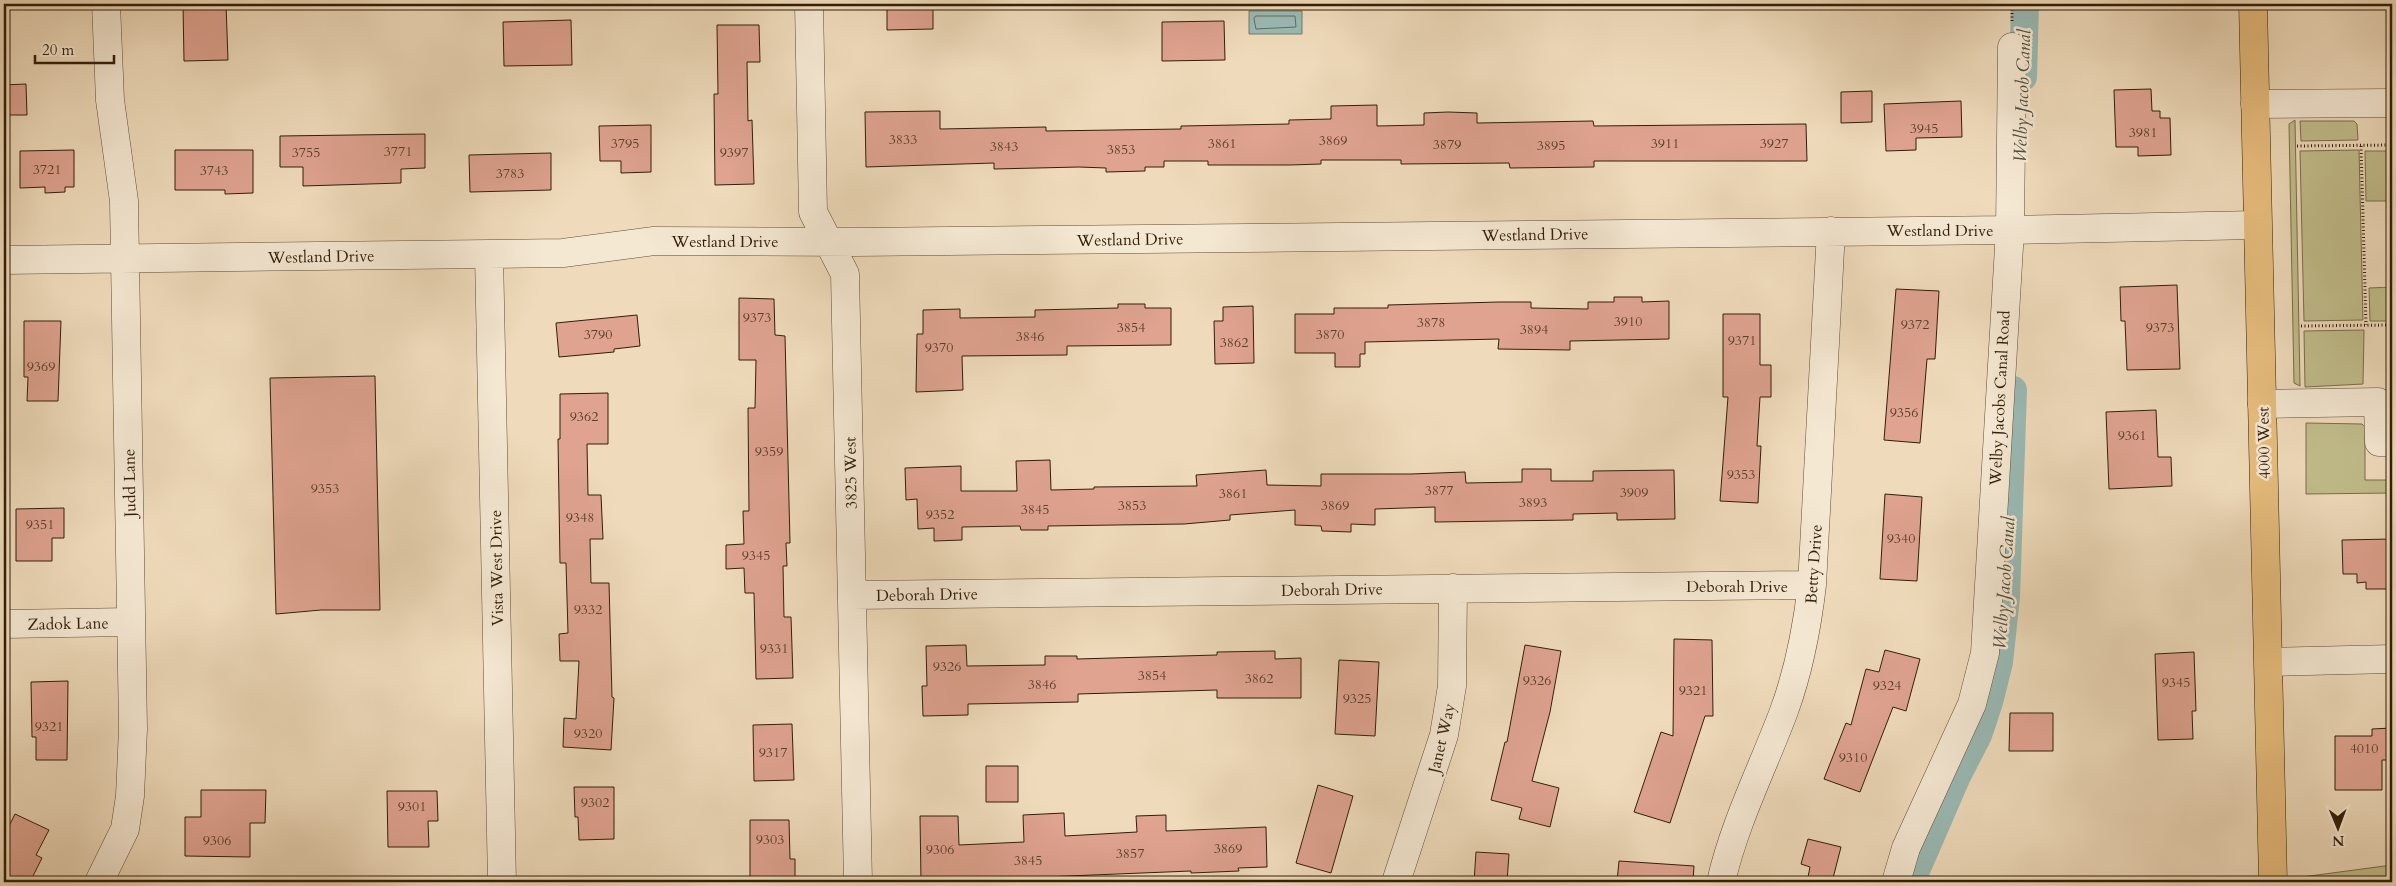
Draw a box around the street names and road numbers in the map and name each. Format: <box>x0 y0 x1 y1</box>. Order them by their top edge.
street label: Westland Drive <box>1886 220 1993 242</box>
street label: Westland Drive <box>1480 223 1589 247</box>
street label: Westland Drive <box>1075 228 1184 252</box>
street label: Westland Drive <box>671 231 778 253</box>
street label: Westland Drive <box>266 245 375 269</box>
street label: Welby Jacobs Canal Road <box>1984 309 2016 487</box>
street label: 4000 West <box>2252 407 2276 479</box>
street label: 3825 West <box>839 437 863 509</box>
street label: Judd Lane <box>118 449 142 519</box>
street label: Vista West Drive <box>485 510 509 626</box>
street label: Betty Drive <box>1800 524 1828 605</box>
street label: Deborah Drive <box>1686 576 1788 598</box>
street label: Deborah Drive <box>1281 578 1383 602</box>
street label: Deborah Drive <box>876 583 978 607</box>
street label: Zadok Lane <box>27 612 109 636</box>
street label: Janet Way <box>1423 701 1461 777</box>

